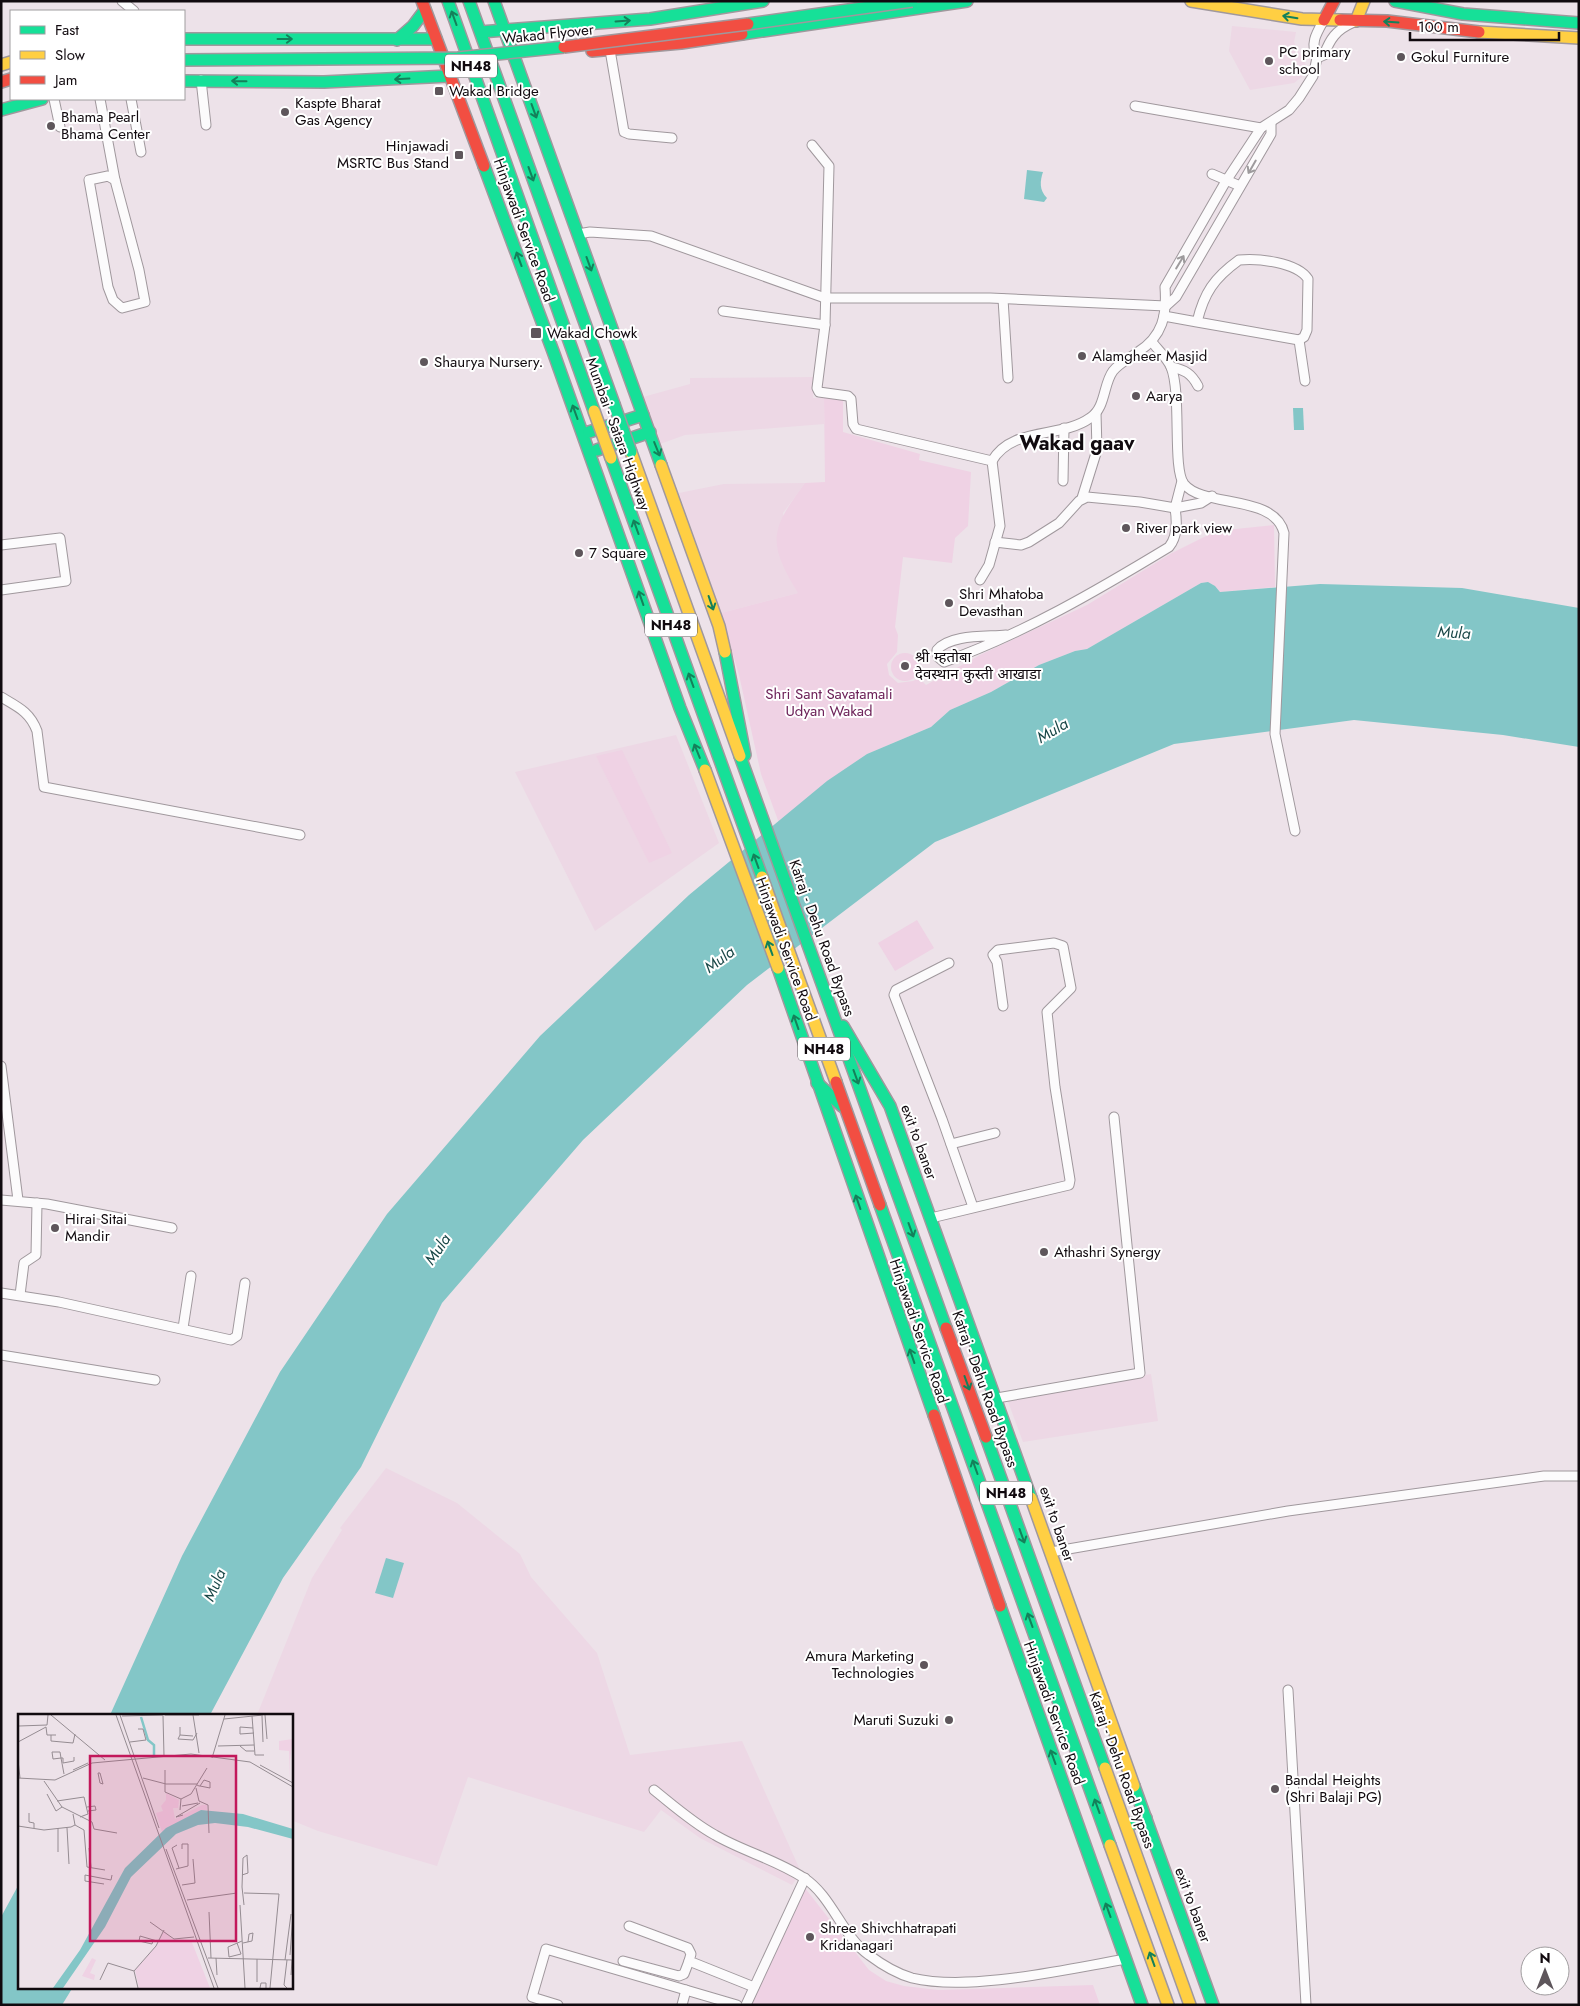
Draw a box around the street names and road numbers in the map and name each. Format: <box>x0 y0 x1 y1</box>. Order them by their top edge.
street label: Wakad Flyover <box>501 18 596 50</box>
road number: NH48 <box>445 54 497 78</box>
street label: Hinjawadi Service Road <box>488 155 560 305</box>
street label: Mumbai - Satara Highway <box>580 354 656 514</box>
road number: NH48 <box>645 614 697 636</box>
street label: Katraj - Dehu Road Bypass <box>783 857 861 1019</box>
street label: Hinjawadi Service Road <box>750 874 822 1024</box>
road number: NH48 <box>798 1038 850 1060</box>
street label: exit to baner <box>895 1101 943 1183</box>
street label: Hinjawadi Service Road <box>884 1256 954 1406</box>
street label: Katraj - Dehu Road Bypass <box>946 1308 1024 1470</box>
road number: NH48 <box>980 1482 1032 1505</box>
street label: exit to baner <box>1034 1483 1080 1566</box>
street label: Hinjawadi Service Road <box>1018 1638 1090 1788</box>
street label: Katraj - Dehu Road Bypass <box>1083 1689 1161 1851</box>
street label: exit to baner <box>1169 1864 1217 1946</box>

